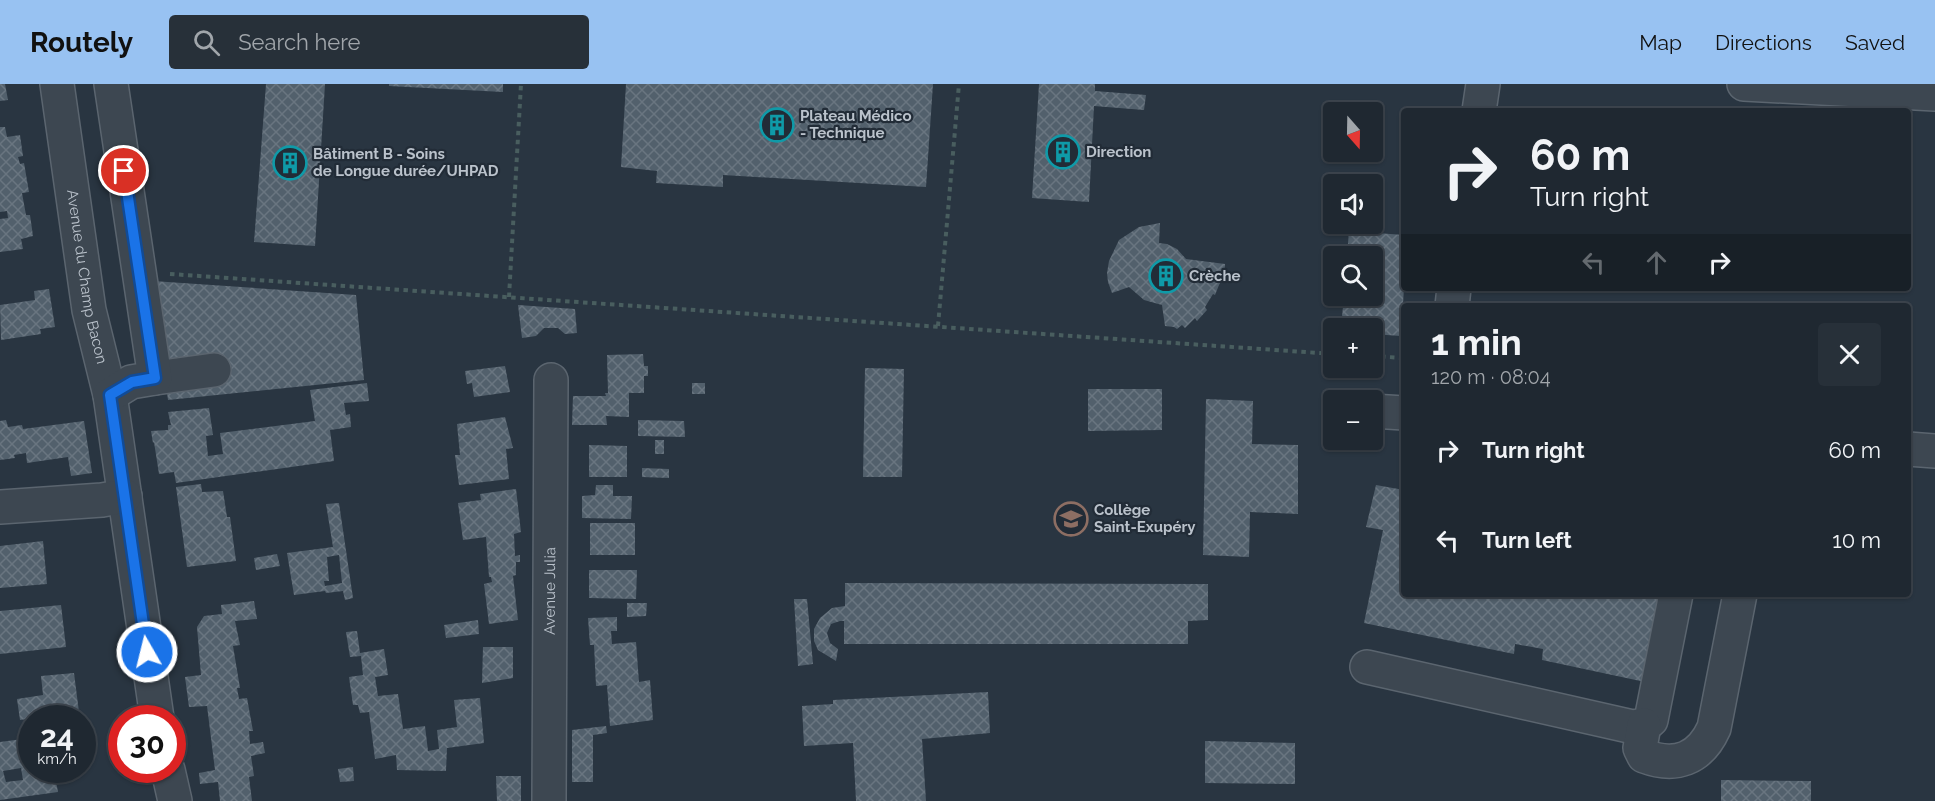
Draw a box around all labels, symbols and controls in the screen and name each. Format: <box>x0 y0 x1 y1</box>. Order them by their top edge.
search box <box>169 15 589 69</box>
text: Routely <box>30 26 133 59</box>
icon: search <box>190 26 223 59</box>
text: Search here <box>238 29 360 55</box>
text: Map <box>1639 30 1682 55</box>
text: Directions <box>1715 30 1812 55</box>
text: Saved <box>1845 30 1905 55</box>
north arrow <box>1323 102 1383 162</box>
map controls <box>1323 102 1383 450</box>
building icon: Plateau Médico - Technique <box>759 107 795 143</box>
place label: Plateau Médico - Technique <box>800 107 912 142</box>
text: 60 m <box>1530 131 1630 180</box>
icon: right <box>1431 132 1509 210</box>
building icon: Direction <box>1045 134 1081 170</box>
place label: Direction <box>1086 143 1151 161</box>
pin <box>98 145 149 196</box>
building icon: Bâtiment B - Soins de Longue durée/UHPAD <box>272 145 308 181</box>
place label: Bâtiment B - Soins de Longue durée/UHPAD <box>313 145 499 180</box>
icon: arrive <box>107 154 140 187</box>
button: sound <box>1323 174 1383 234</box>
text: Turn right <box>1530 181 1649 212</box>
street label: Avenue du Champ Bacon <box>63 188 111 366</box>
button: search <box>1323 246 1383 306</box>
icon: left <box>1577 246 1610 279</box>
icon: ahead <box>1640 246 1673 279</box>
icon: right <box>1703 246 1736 279</box>
building icon: Crèche <box>1148 258 1184 294</box>
place label: Crèche <box>1189 267 1241 285</box>
button: + <box>1323 318 1383 378</box>
text: 1 min <box>1431 321 1522 363</box>
button: close <box>1818 323 1881 386</box>
text: 120 m · 08:04 <box>1431 365 1551 389</box>
button: − <box>1323 390 1383 450</box>
icon: right <box>1431 434 1464 467</box>
text: Turn right <box>1482 437 1585 463</box>
text: 60 m <box>1828 437 1881 463</box>
school or university icon: Collège Saint-Exupéry <box>1053 501 1089 537</box>
place label: Collège Saint-Exupéry <box>1094 501 1196 536</box>
icon: left <box>1431 524 1464 557</box>
text: Turn left <box>1482 527 1572 553</box>
text: 10 m <box>1832 527 1881 553</box>
street label: Avenue Julia <box>541 547 559 635</box>
position arrow <box>115 620 179 684</box>
speed limit sign: 30 <box>108 705 186 783</box>
text: 24 <box>40 719 74 754</box>
text: km/h <box>37 750 77 768</box>

